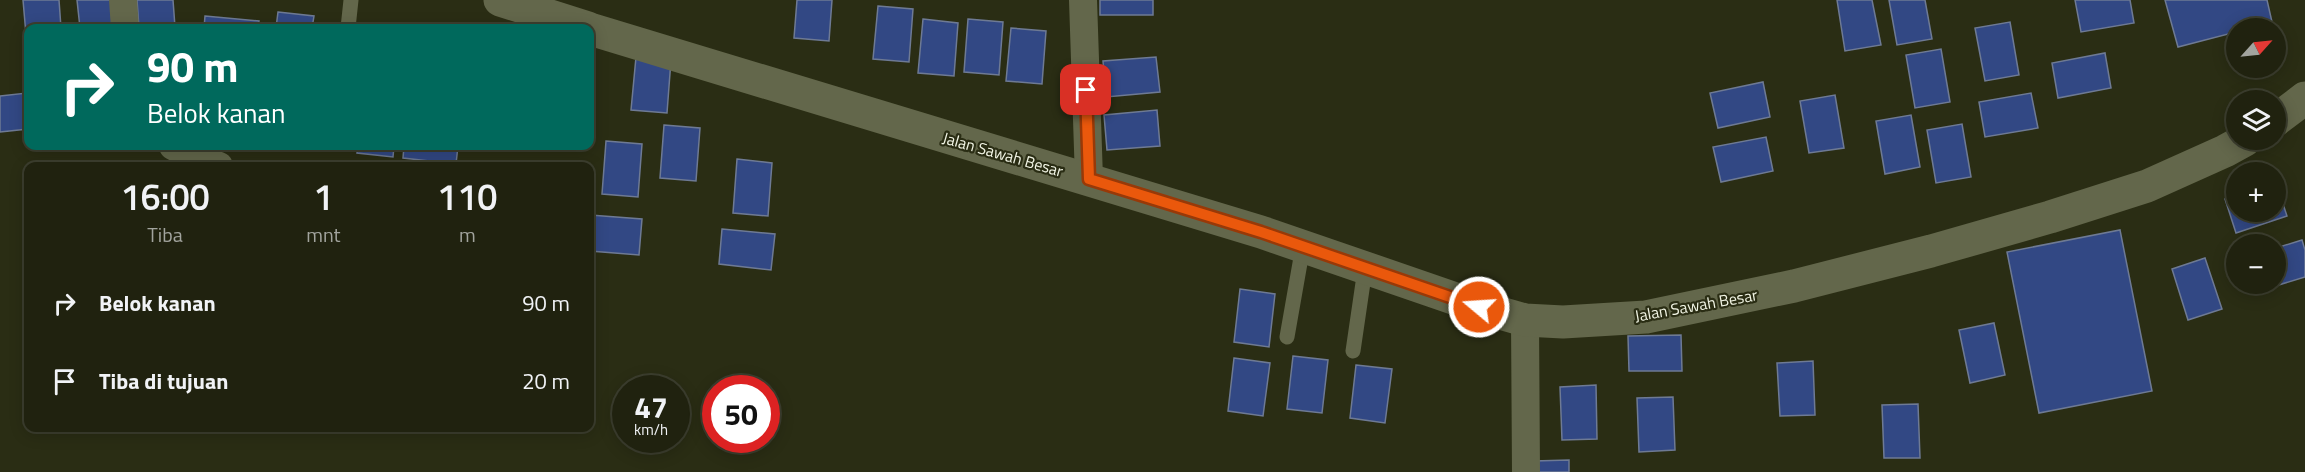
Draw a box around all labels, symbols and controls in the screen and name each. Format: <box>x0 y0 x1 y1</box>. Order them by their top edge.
north arrow <box>2226 18 2286 78</box>
map controls <box>2226 18 2286 294</box>
text: 90 m <box>147 34 239 98</box>
icon: right <box>48 48 126 126</box>
pin <box>1060 64 1111 115</box>
icon: arrive <box>1069 73 1102 106</box>
button: layers <box>2226 90 2286 150</box>
text: Belok kanan <box>147 92 286 133</box>
street label: Jalan Sawah Besar <box>940 125 1067 183</box>
button: + <box>2226 162 2286 222</box>
text: 16:00 <box>120 169 210 224</box>
text: 1 <box>313 169 333 224</box>
text: 110 <box>437 169 498 224</box>
text: Tiba <box>147 219 183 250</box>
text: mnt <box>306 219 341 250</box>
text: m <box>459 219 476 250</box>
button: − <box>2226 234 2286 294</box>
position arrow <box>1447 275 1511 339</box>
street label: Jalan Sawah Besar <box>1633 282 1760 328</box>
text: Belok kanan <box>99 286 216 320</box>
text: 90 m <box>522 286 570 320</box>
icon: right <box>48 287 81 320</box>
text: Tiba di tujuan <box>99 364 228 398</box>
text: 20 m <box>522 364 570 398</box>
icon: arrive <box>48 365 81 398</box>
speed limit sign: 50 <box>702 375 780 453</box>
text: 47 <box>634 384 668 430</box>
text: km/h <box>634 418 668 441</box>

